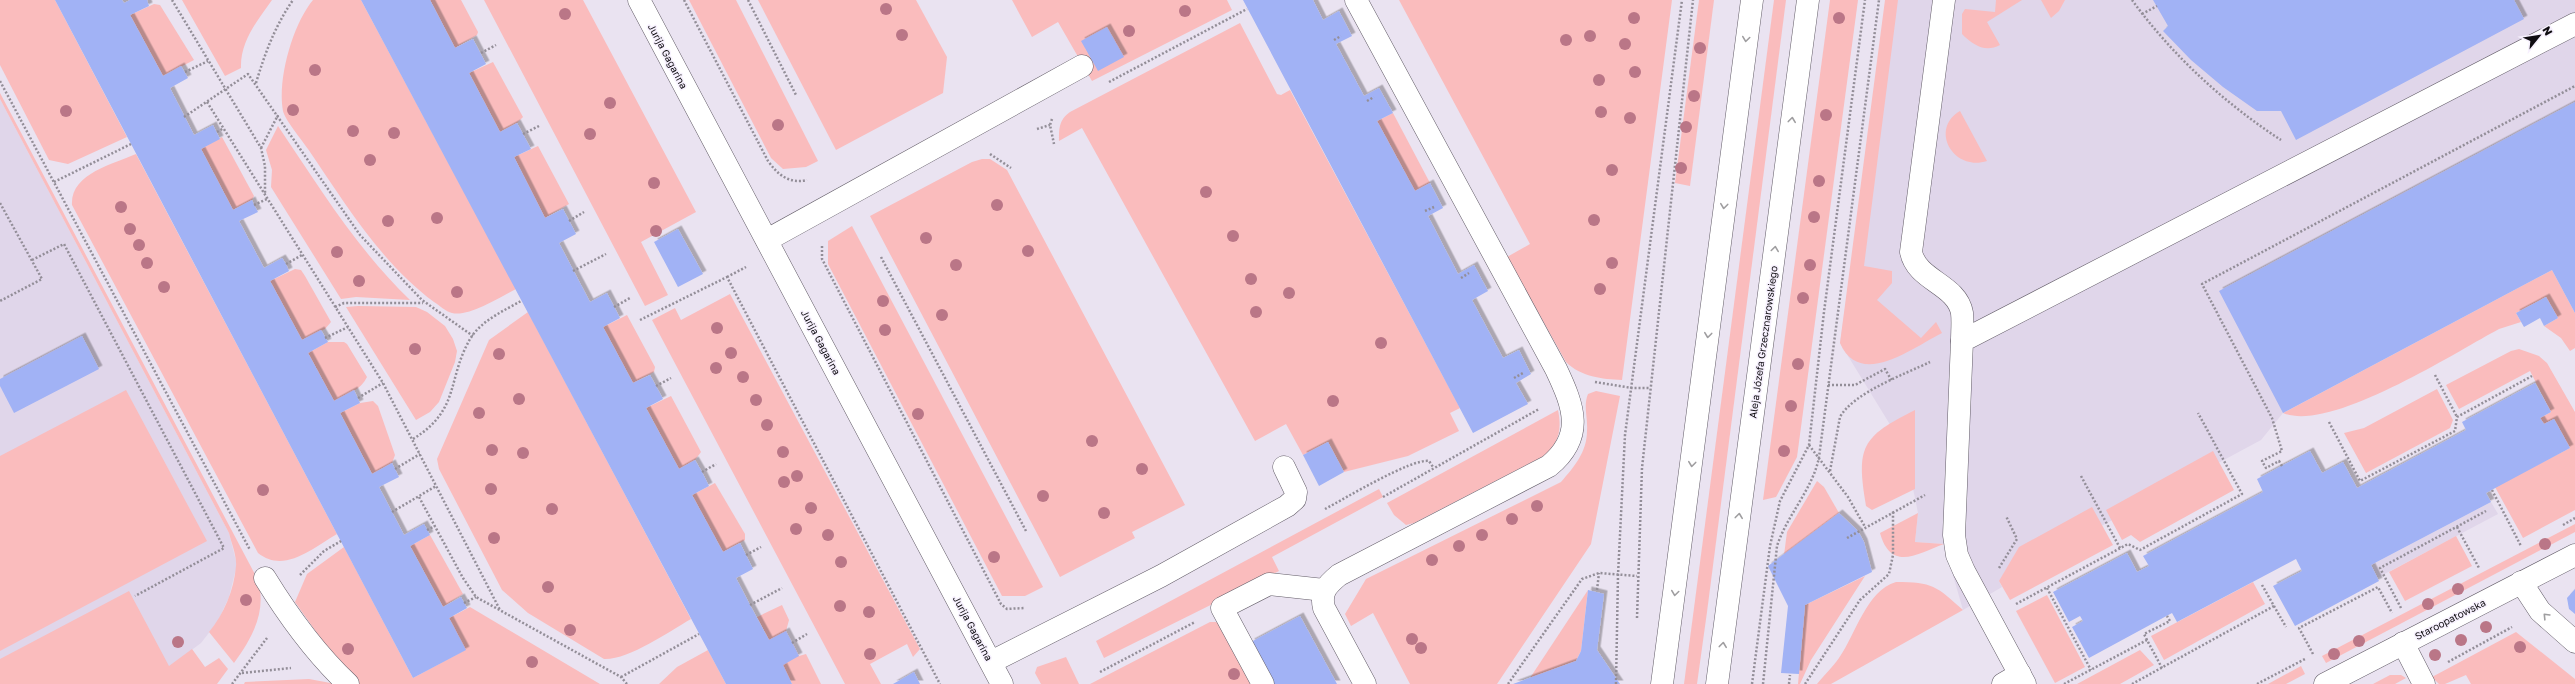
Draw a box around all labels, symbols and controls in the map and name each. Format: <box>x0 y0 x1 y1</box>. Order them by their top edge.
north arrow <box>2519 16 2559 56</box>
street label: Jurija Gagarina <box>646 21 690 91</box>
text: N <box>2540 24 2556 38</box>
one-way arrow <box>1742 36 1751 42</box>
one-way arrow <box>1787 117 1796 123</box>
one-way arrow <box>1720 203 1729 209</box>
one-way arrow <box>1770 246 1779 252</box>
street label: Aleja Józefa Grzecznarowskiego <box>1746 265 1780 419</box>
street label: Jurija Gagarina <box>799 307 843 377</box>
one-way arrow <box>1704 332 1713 338</box>
one-way arrow <box>1688 461 1697 467</box>
one-way arrow <box>1735 513 1744 520</box>
one-way arrow <box>1671 590 1680 596</box>
street label: Jurija Gagarina <box>951 593 995 663</box>
street label: Staroopatowska <box>2413 596 2487 642</box>
one-way arrow <box>2543 613 2551 621</box>
one-way arrow <box>1718 642 1727 648</box>

